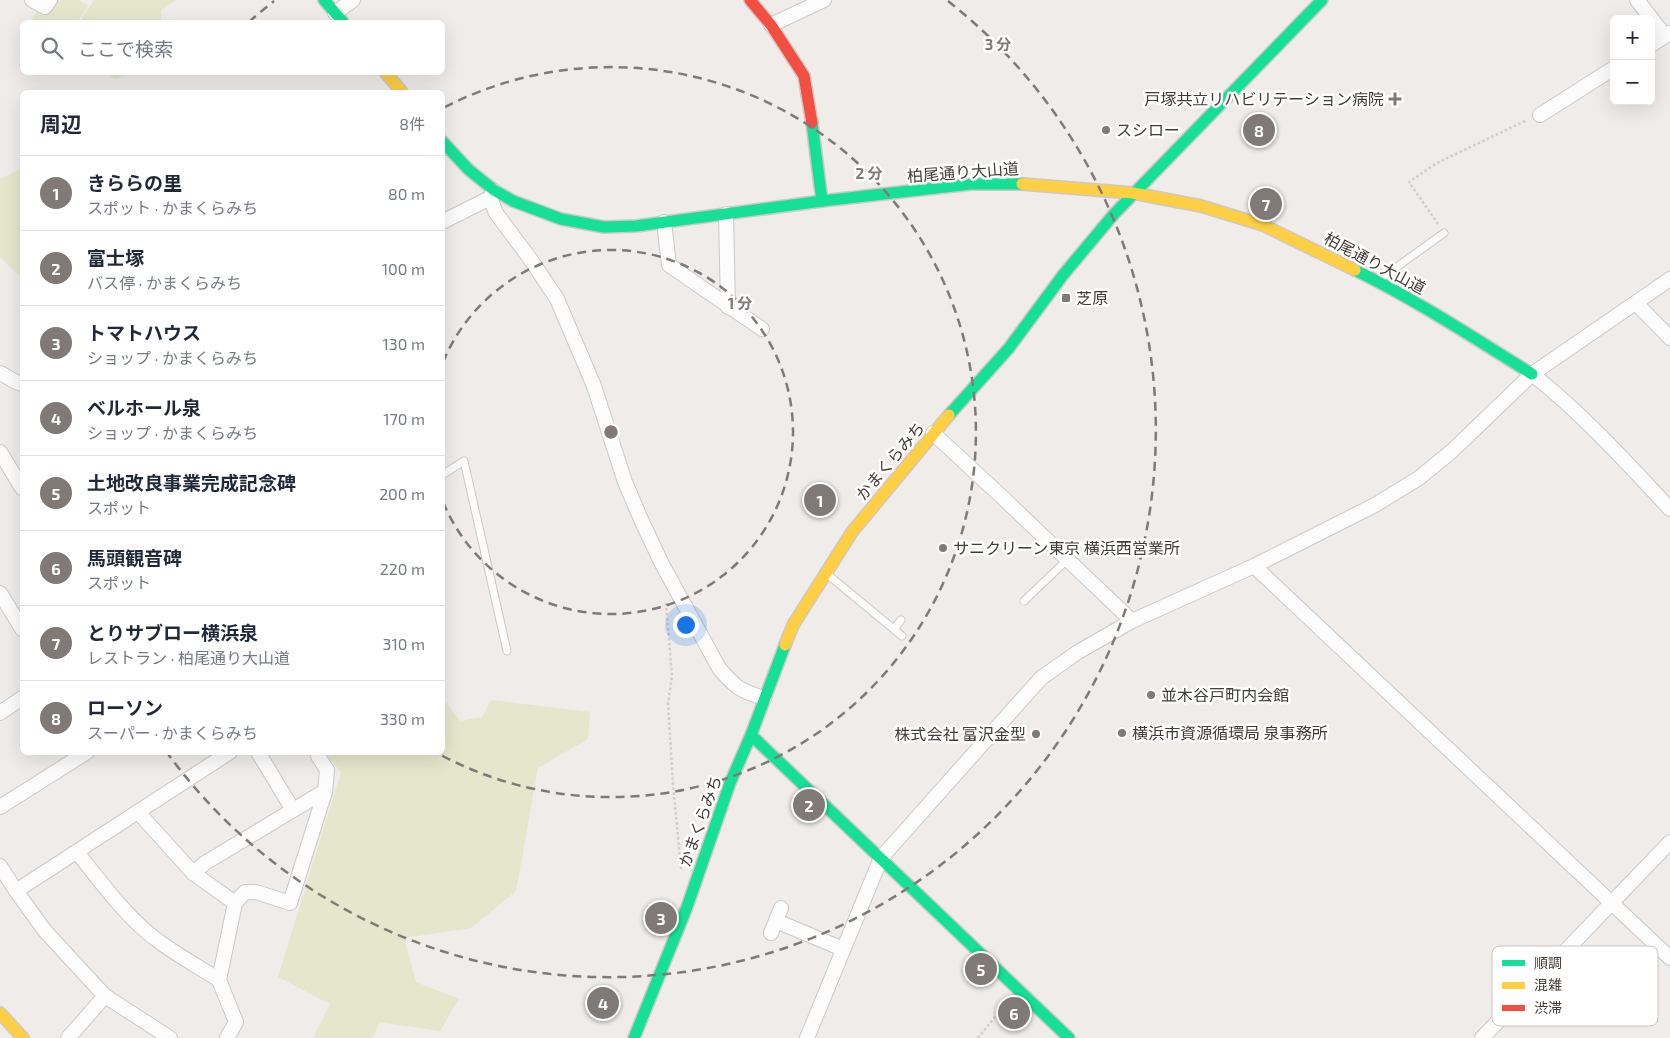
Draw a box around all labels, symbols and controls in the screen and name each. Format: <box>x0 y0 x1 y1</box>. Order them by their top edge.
map controls <box>1610 15 1655 105</box>
button: + <box>1610 15 1655 60</box>
search box <box>20 20 445 75</box>
icon: search <box>38 34 66 62</box>
text: 3 分 <box>985 35 1011 53</box>
text: ここで検索 <box>78 37 173 60</box>
button: − <box>1610 60 1655 105</box>
place label: 戸塚共立リハビリテーション病院 <box>1144 89 1384 108</box>
marker: 戸塚共立リハビリテーション病院 <box>1388 92 1402 106</box>
text: 周辺 <box>40 111 82 136</box>
pin: 8 <box>1243 111 1275 149</box>
text: 8件 <box>399 114 425 133</box>
place label: スシロー <box>1116 120 1180 139</box>
marker: スシロー <box>1100 124 1112 136</box>
street label: 柏尾通り大山道 <box>906 158 1019 185</box>
text: 2 分 <box>856 164 882 182</box>
text: きららの里 <box>87 171 182 194</box>
text: 1 <box>53 184 59 203</box>
text: 80 m <box>388 184 425 203</box>
pin: 7 <box>1250 185 1282 223</box>
text: スポット · かまくらみち <box>87 198 258 217</box>
street label: 柏尾通り大山道 <box>1321 228 1429 297</box>
text: 富士塚 <box>87 246 144 269</box>
text: 2 <box>51 259 61 278</box>
text: 100 m <box>382 259 425 278</box>
text: バス停 · かまくらみち <box>87 273 242 292</box>
place label: 芝原 <box>1076 288 1108 307</box>
marker: 芝原 <box>1060 292 1072 304</box>
text: 1 分 <box>728 294 752 312</box>
text: トマトハウス <box>87 321 201 344</box>
text: 3 <box>51 334 61 353</box>
text: 130 m <box>383 334 425 353</box>
text: ショップ · かまくらみち <box>87 348 258 367</box>
text: ベルホール泉 <box>87 396 201 419</box>
text: 4 <box>51 409 61 428</box>
text: 170 m <box>383 409 425 428</box>
street label: かまくらみち <box>851 418 928 504</box>
text: ショップ · かまくらみち <box>87 423 258 442</box>
centre of rings <box>602 423 620 441</box>
text: 土地改良事業完成記念碑 <box>87 471 296 494</box>
pin: 1 <box>804 481 836 519</box>
text: 5 <box>52 484 60 503</box>
text: 200 m <box>379 484 425 503</box>
text: スポット <box>87 498 151 517</box>
place label: サニクリーン東京 横浜西営業所 <box>953 538 1180 557</box>
marker: サニクリーン東京 横浜西営業所 <box>937 542 949 554</box>
text: 馬頭観音碑 <box>87 546 182 569</box>
text: 6 <box>51 559 61 578</box>
text: 220 m <box>380 559 425 578</box>
text: スポット <box>87 573 151 592</box>
your location <box>673 612 699 638</box>
text: とりサブロー横浜泉 <box>87 621 258 644</box>
text: 7 <box>52 634 60 653</box>
text: 310 m <box>383 634 425 653</box>
text: レストラン · 柏尾通り大山道 <box>87 648 290 667</box>
place label: 並木谷戸町内会館 <box>1161 685 1289 704</box>
marker: 並木谷戸町内会館 <box>1145 689 1157 701</box>
text: ローソン <box>87 696 163 719</box>
text: 8 <box>51 709 61 728</box>
text: 330 m <box>380 709 425 728</box>
text: スーパー · かまくらみち <box>87 723 258 742</box>
place label: 横浜市資源循環局 泉事務所 <box>1132 723 1328 742</box>
place label: 株式会社 富沢金型 <box>894 724 1026 743</box>
marker: 横浜市資源循環局 泉事務所 <box>1116 727 1128 739</box>
marker: 株式会社 富沢金型 <box>1030 728 1042 740</box>
street label: かまくらみち <box>674 772 725 869</box>
pin: 2 <box>793 786 825 824</box>
pin: 3 <box>645 899 677 937</box>
legend <box>1492 946 1658 1026</box>
pin: 5 <box>965 950 997 988</box>
text: 順調 <box>1534 954 1562 971</box>
text: 混雑 <box>1534 976 1562 993</box>
pin: 4 <box>587 984 619 1022</box>
pin: 6 <box>998 994 1030 1032</box>
text: 渋滞 <box>1534 999 1562 1016</box>

